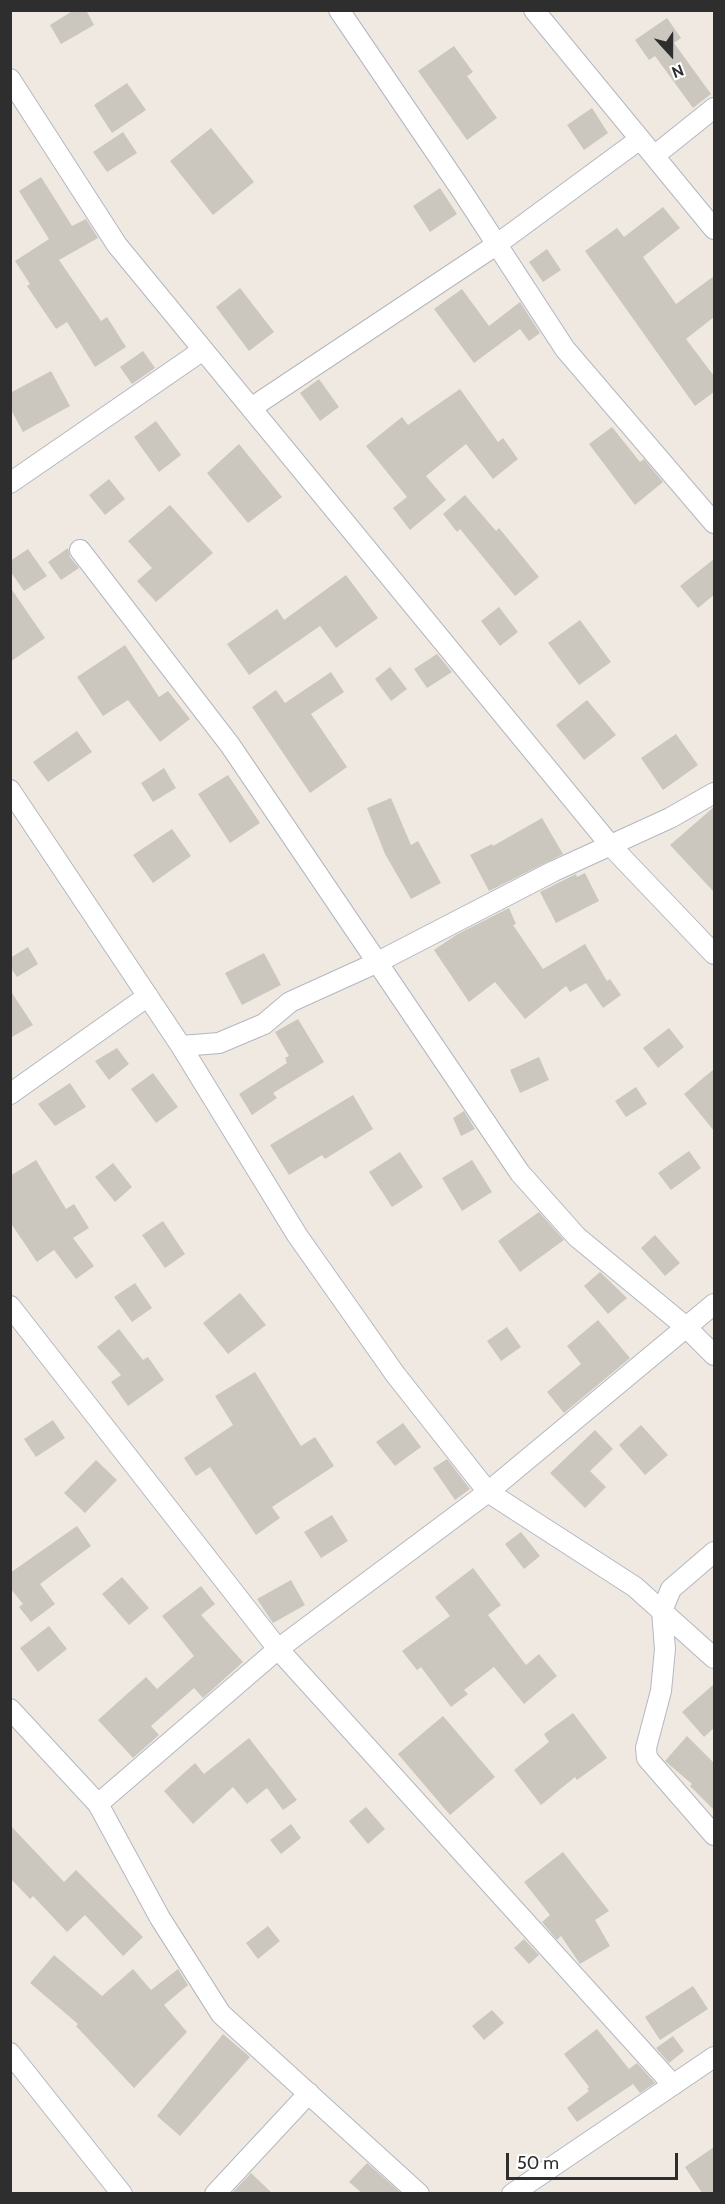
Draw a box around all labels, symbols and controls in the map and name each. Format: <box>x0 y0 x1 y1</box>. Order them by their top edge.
north arrow <box>641 24 701 84</box>
text: N <box>669 60 686 82</box>
scale bar <box>509 2141 682 2179</box>
text: 50 m <box>517 2152 559 2174</box>

